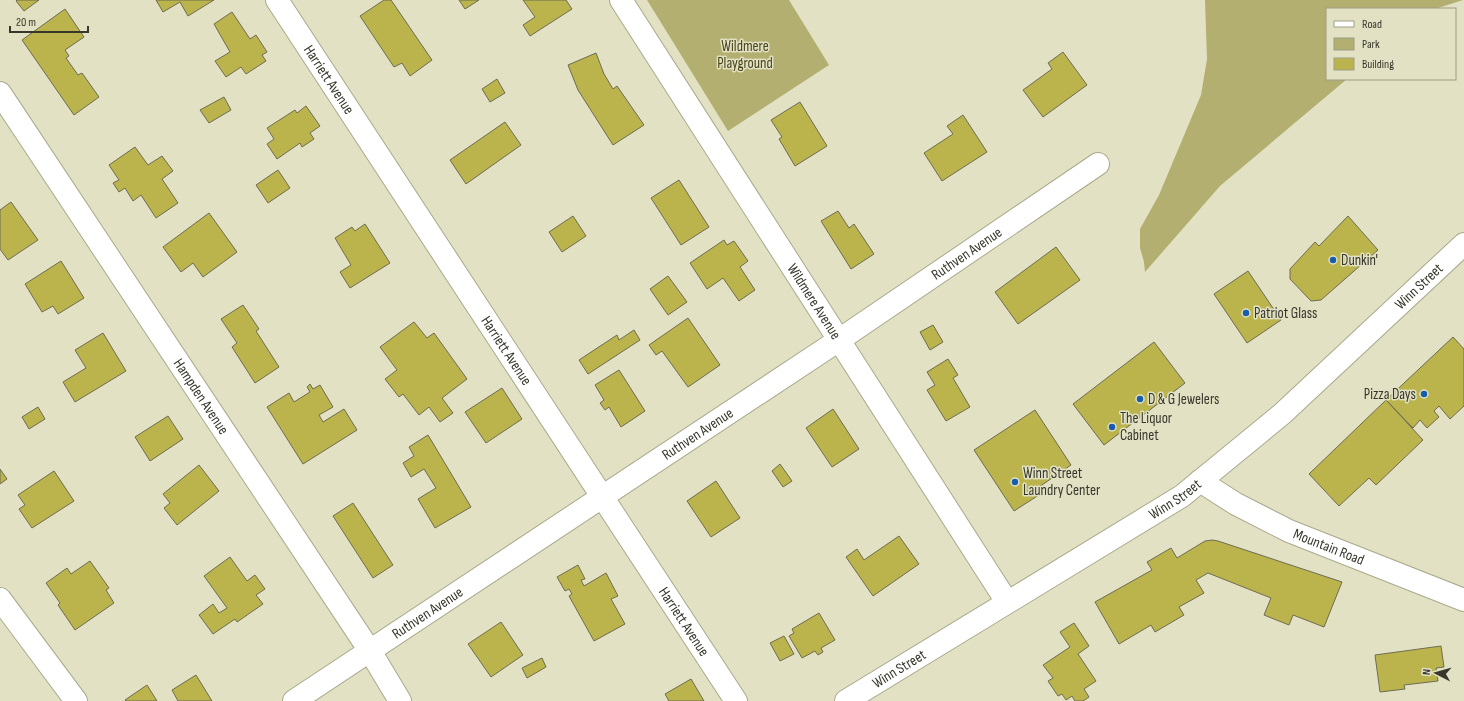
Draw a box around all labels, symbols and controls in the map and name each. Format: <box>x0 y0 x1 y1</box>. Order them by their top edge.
scale bar <box>10 8 88 34</box>
legend <box>1326 8 1456 80</box>
text: 20 m <box>16 15 36 30</box>
text: Road <box>1362 17 1382 32</box>
park label: Wildmere Playground <box>717 37 773 73</box>
text: Park <box>1362 37 1380 52</box>
street label: Harriett Avenue <box>299 41 359 118</box>
text: Building <box>1362 57 1394 72</box>
street label: Ruthven Avenue <box>928 223 1006 284</box>
place label: Dunkin' <box>1341 251 1378 270</box>
marker: Dunkin' <box>1328 255 1338 265</box>
street label: Winn Street <box>1390 259 1447 314</box>
street label: Wildmere Avenue <box>783 260 846 343</box>
place label: Patriot Glass <box>1254 304 1317 323</box>
marker: Patriot Glass <box>1241 308 1251 318</box>
street label: Harriett Avenue <box>477 312 536 389</box>
street label: Hampden Avenue <box>169 355 233 438</box>
place label: Pizza Days <box>1364 385 1416 404</box>
marker: Pizza Days <box>1419 389 1429 399</box>
place label: D & G Jewelers <box>1148 390 1219 409</box>
marker: D & G Jewelers <box>1135 394 1145 404</box>
street label: Ruthven Avenue <box>658 403 737 464</box>
place label: The Liquor Cabinet <box>1120 409 1173 445</box>
marker: The Liquor Cabinet <box>1107 422 1117 432</box>
place label: Winn Street Laundry Center <box>1023 464 1101 500</box>
street label: Winn Street <box>1145 474 1205 524</box>
marker: Winn Street Laundry Center <box>1010 477 1020 487</box>
street label: Mountain Road <box>1290 524 1367 569</box>
street label: Ruthven Avenue <box>388 582 467 643</box>
street label: Harriett Avenue <box>654 583 714 660</box>
street label: Winn Street <box>869 645 930 692</box>
north arrow <box>1416 653 1456 693</box>
text: N <box>1420 668 1433 676</box>

